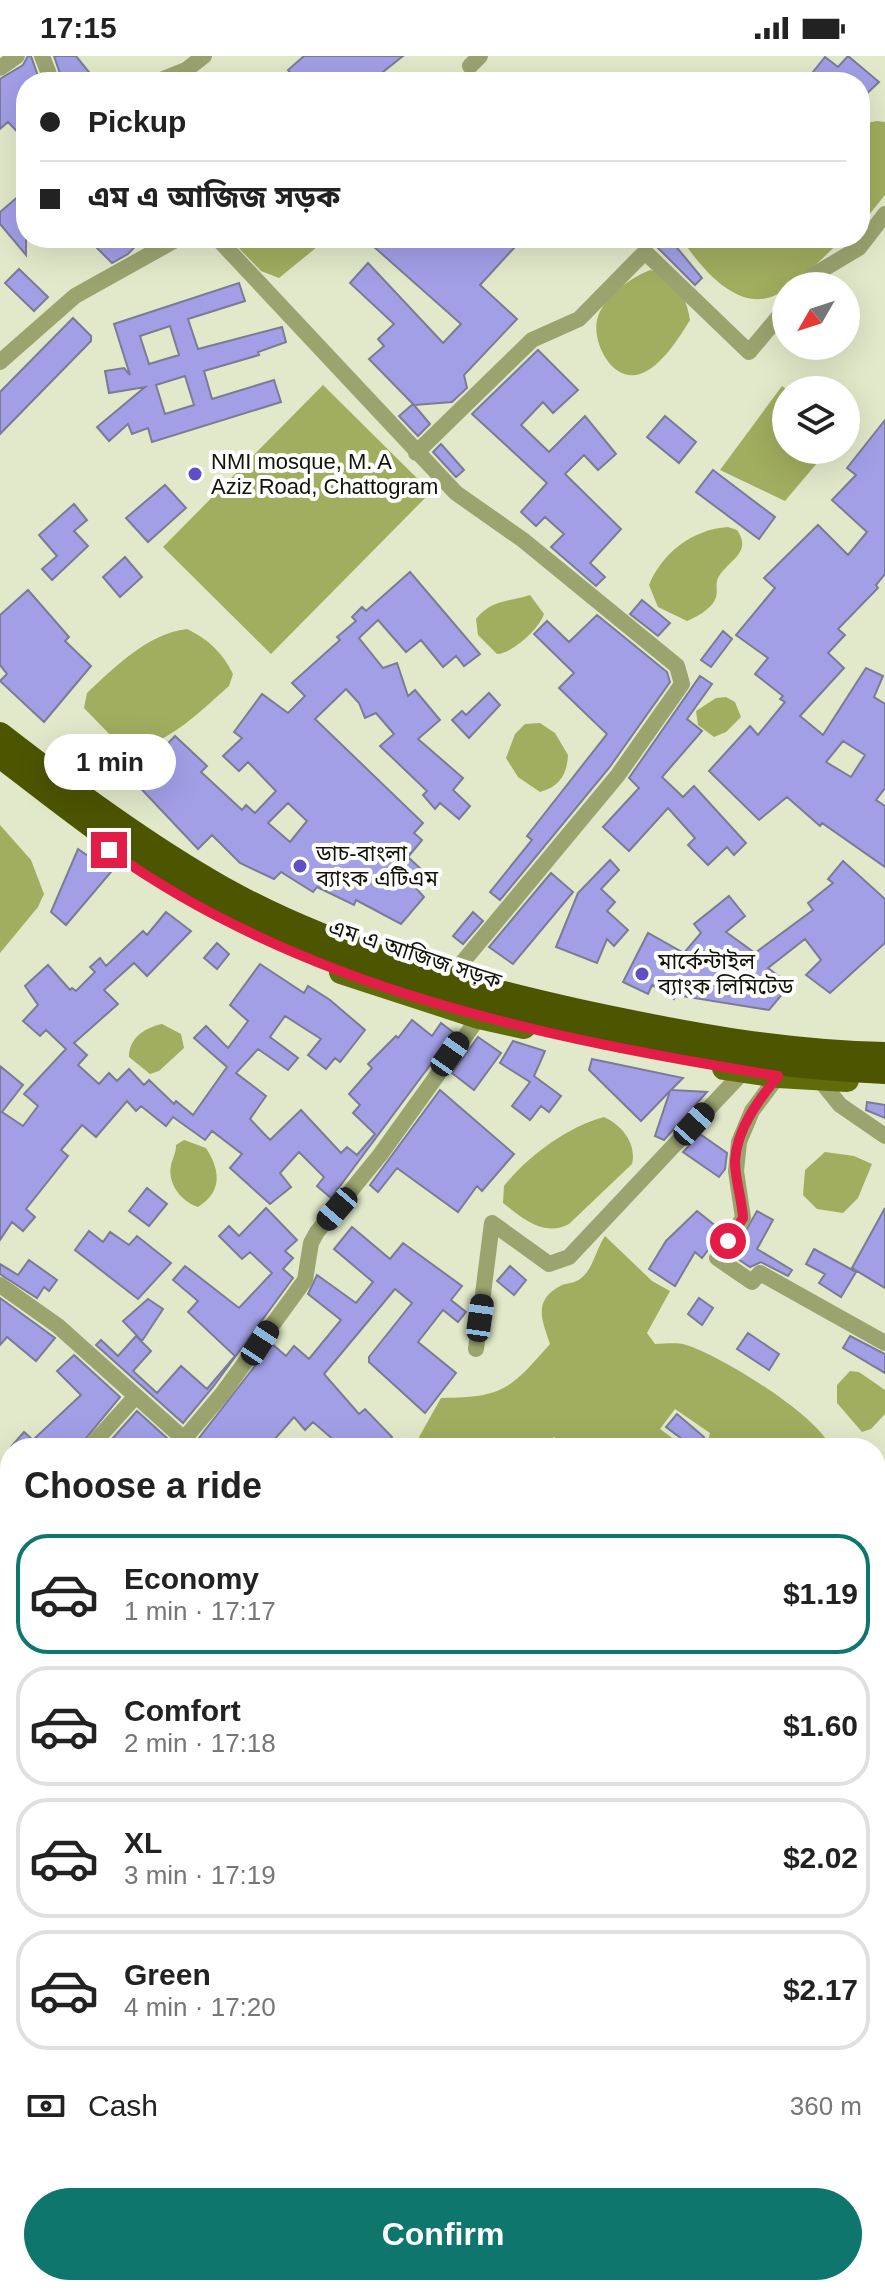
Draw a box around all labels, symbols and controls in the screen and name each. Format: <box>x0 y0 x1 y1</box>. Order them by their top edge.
text: 17:15 <box>40 11 117 44</box>
text: Pickup <box>88 105 186 138</box>
text: এম এ আজিজ সড়ক <box>88 180 340 213</box>
north arrow <box>772 272 860 360</box>
map controls <box>772 272 860 464</box>
button: layers <box>772 376 860 464</box>
place label: NMI mosque, M. A Aziz Road, Chattogram <box>211 449 438 499</box>
marker: NMI mosque, M. A Aziz Road, Chattogram <box>186 465 204 483</box>
callout: 1 min <box>43 734 175 790</box>
text: 1 min <box>76 747 144 777</box>
route end <box>91 832 127 868</box>
place label: ডাচ-বাংলা ব্যাংক এটিএম <box>315 841 438 891</box>
marker: ডাচ-বাংলা ব্যাংক এটিএম <box>291 857 309 875</box>
street label: এম এ আজিজ সড়ক <box>325 914 505 994</box>
place label: মার্কেন্টাইল ব্যাংক লিমিটেড <box>657 948 794 999</box>
marker: মার্কেন্টাইল ব্যাংক লিমিটেড <box>633 965 651 983</box>
car <box>426 1027 474 1081</box>
car <box>669 1098 719 1150</box>
car <box>312 1183 362 1235</box>
route start <box>710 1223 746 1259</box>
car <box>465 1293 495 1343</box>
car <box>237 1316 283 1370</box>
text: Choose a ride <box>24 1465 262 1506</box>
icon: car <box>28 1558 100 1630</box>
text: Economy <box>124 1562 259 1595</box>
text: $1.19 <box>783 1577 858 1610</box>
text: 1 min · 17:17 <box>124 1596 276 1626</box>
icon: car <box>28 1690 100 1762</box>
text: Comfort <box>124 1694 241 1727</box>
text: $1.60 <box>783 1709 858 1742</box>
text: 2 min · 17:18 <box>124 1728 276 1758</box>
icon: car <box>28 1822 100 1894</box>
text: XL <box>124 1826 162 1859</box>
text: $2.02 <box>783 1841 858 1874</box>
text: 3 min · 17:19 <box>124 1860 276 1890</box>
icon: car <box>28 1954 100 2026</box>
text: Green <box>124 1958 211 1991</box>
text: $2.17 <box>783 1973 858 2006</box>
text: 4 min · 17:20 <box>124 1992 276 2022</box>
icon: cash <box>24 2084 68 2128</box>
text: Cash <box>88 2089 158 2122</box>
text: 360 m <box>790 2091 862 2121</box>
button: Confirm <box>24 2188 862 2280</box>

